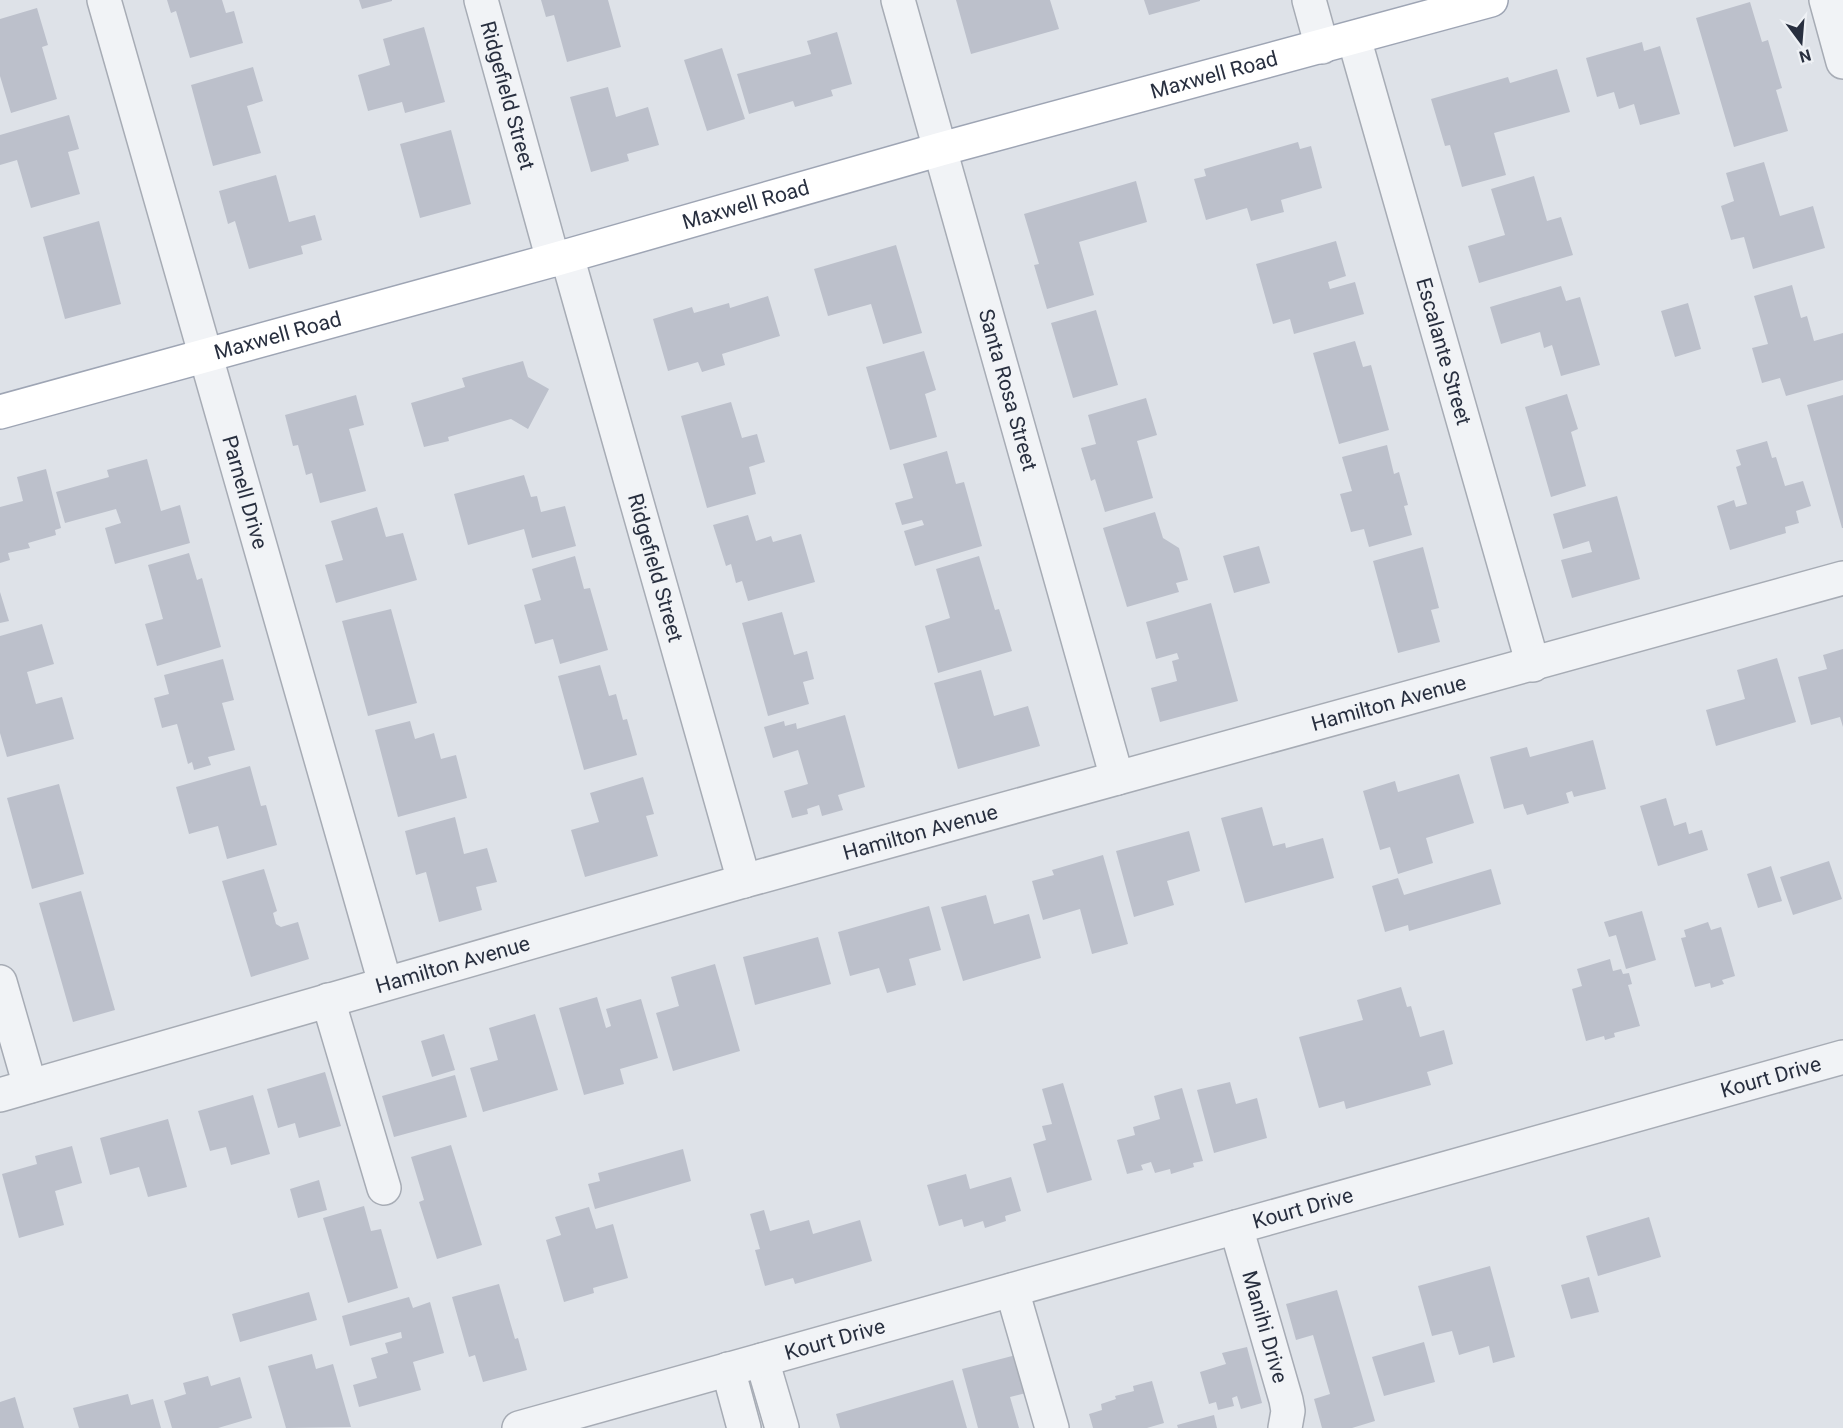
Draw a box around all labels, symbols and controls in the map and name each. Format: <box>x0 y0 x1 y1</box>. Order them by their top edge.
north arrow <box>1771 12 1831 72</box>
street label: Ridgefield Street <box>475 18 539 173</box>
text: N <box>1797 45 1813 67</box>
street label: Maxwell Road <box>1148 46 1280 104</box>
street label: Maxwell Road <box>680 175 812 234</box>
street label: Escalante Street <box>1411 275 1476 428</box>
street label: Santa Rosa Street <box>974 306 1042 474</box>
street label: Maxwell Road <box>211 307 344 365</box>
street label: Parnell Drive <box>217 433 272 552</box>
street label: Ridgefield Street <box>623 491 688 645</box>
street label: Hamilton Avenue <box>1309 670 1469 736</box>
street label: Hamilton Avenue <box>840 800 1000 865</box>
street label: Hamilton Avenue <box>373 931 532 998</box>
street label: Kourt Drive <box>1718 1052 1824 1103</box>
street label: Kourt Drive <box>1250 1183 1356 1234</box>
street label: Manihi Drive <box>1237 1268 1292 1386</box>
street label: Kourt Drive <box>782 1314 888 1365</box>

